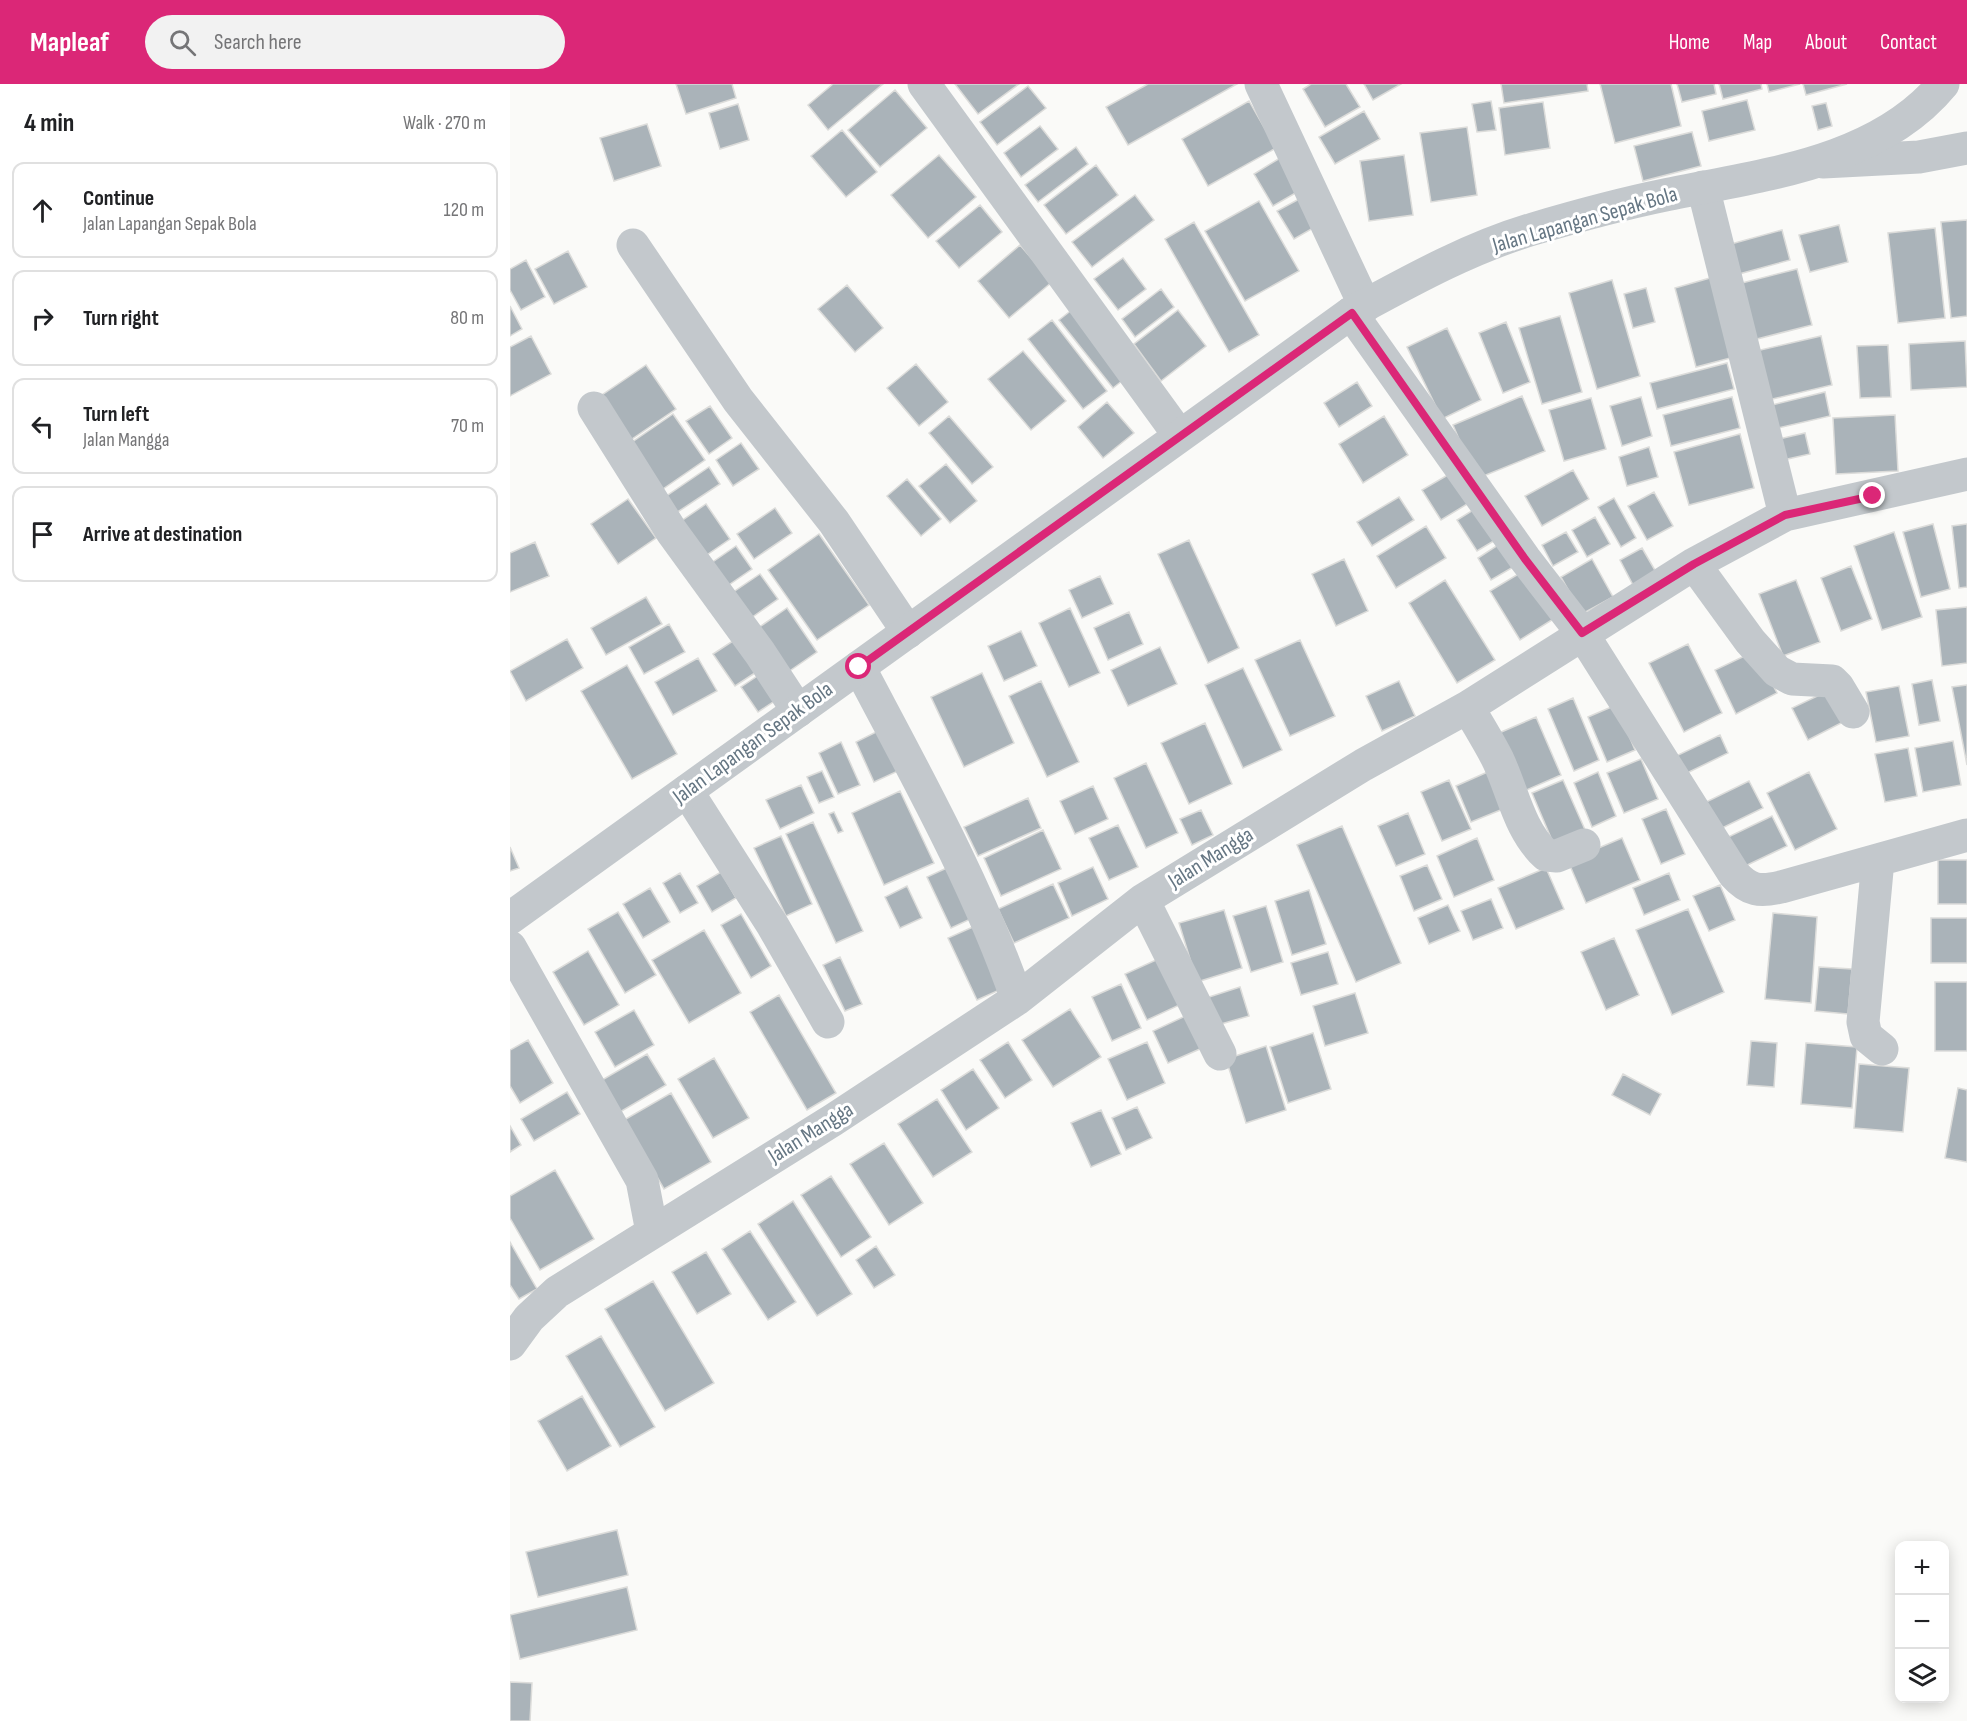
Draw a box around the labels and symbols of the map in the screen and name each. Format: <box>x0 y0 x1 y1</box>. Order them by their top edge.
street label: Jalan Lapangan Sepak Bola <box>1488 181 1681 260</box>
route end <box>1859 482 1885 508</box>
route start <box>845 653 871 679</box>
street label: Jalan Lapangan Sepak Bola <box>667 676 838 811</box>
street label: Jalan Mangga <box>1163 821 1259 895</box>
street label: Jalan Mangga <box>763 1096 859 1170</box>

